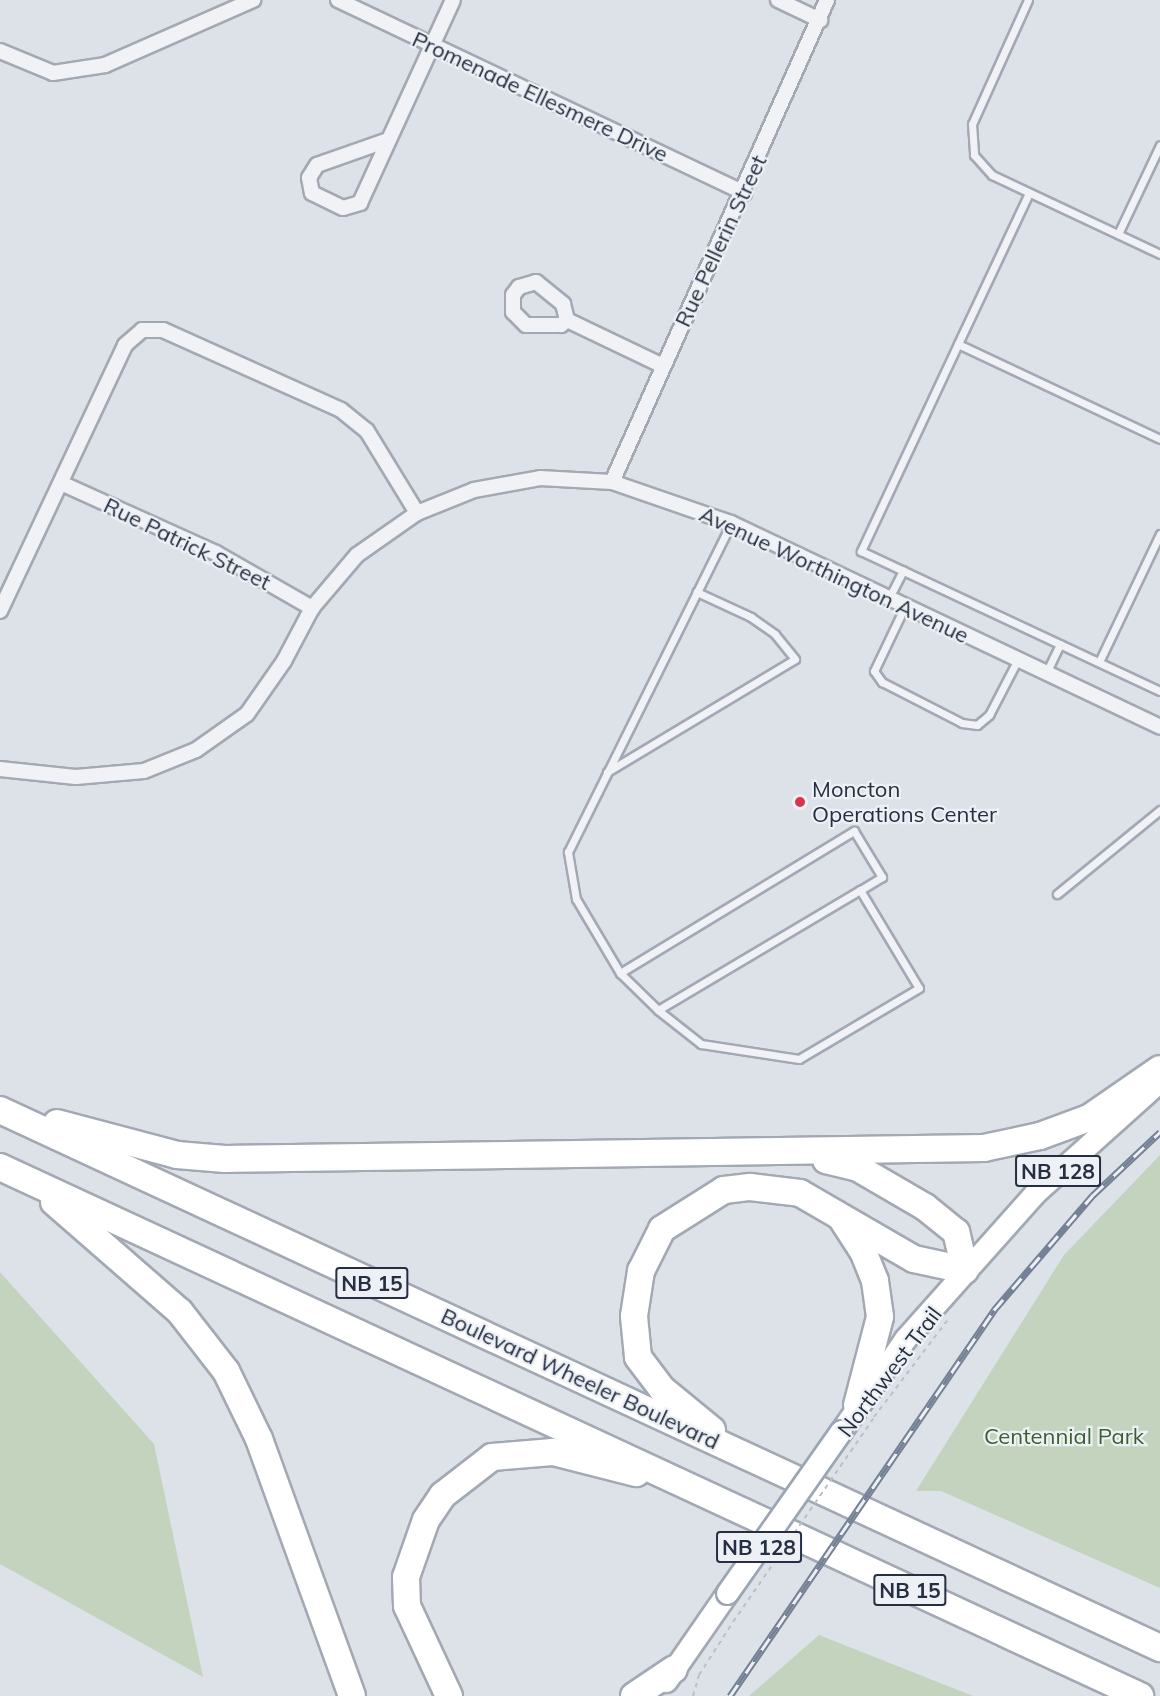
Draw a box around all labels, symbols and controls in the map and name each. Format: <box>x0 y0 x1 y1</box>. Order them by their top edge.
street label: Promenade Ellesmere Drive <box>408 26 672 168</box>
street label: Rue Pellerin Street <box>670 151 772 331</box>
street label: Rue Patrick Street <box>99 492 275 596</box>
street label: Avenue Worthington Avenue <box>695 501 973 649</box>
place label: Moncton Operations Center <box>812 776 997 828</box>
marker: Moncton Operations Center <box>793 795 807 809</box>
road number: NB 128 <box>1014 1153 1102 1189</box>
road number: NB 15 <box>334 1265 410 1301</box>
street label: Northwest Trail <box>832 1302 948 1442</box>
street label: Boulevard Wheeler Boulevard <box>437 1303 723 1455</box>
park label: Centennial Park <box>984 1424 1144 1450</box>
road number: NB 128 <box>716 1529 802 1565</box>
road number: NB 15 <box>872 1572 948 1608</box>

